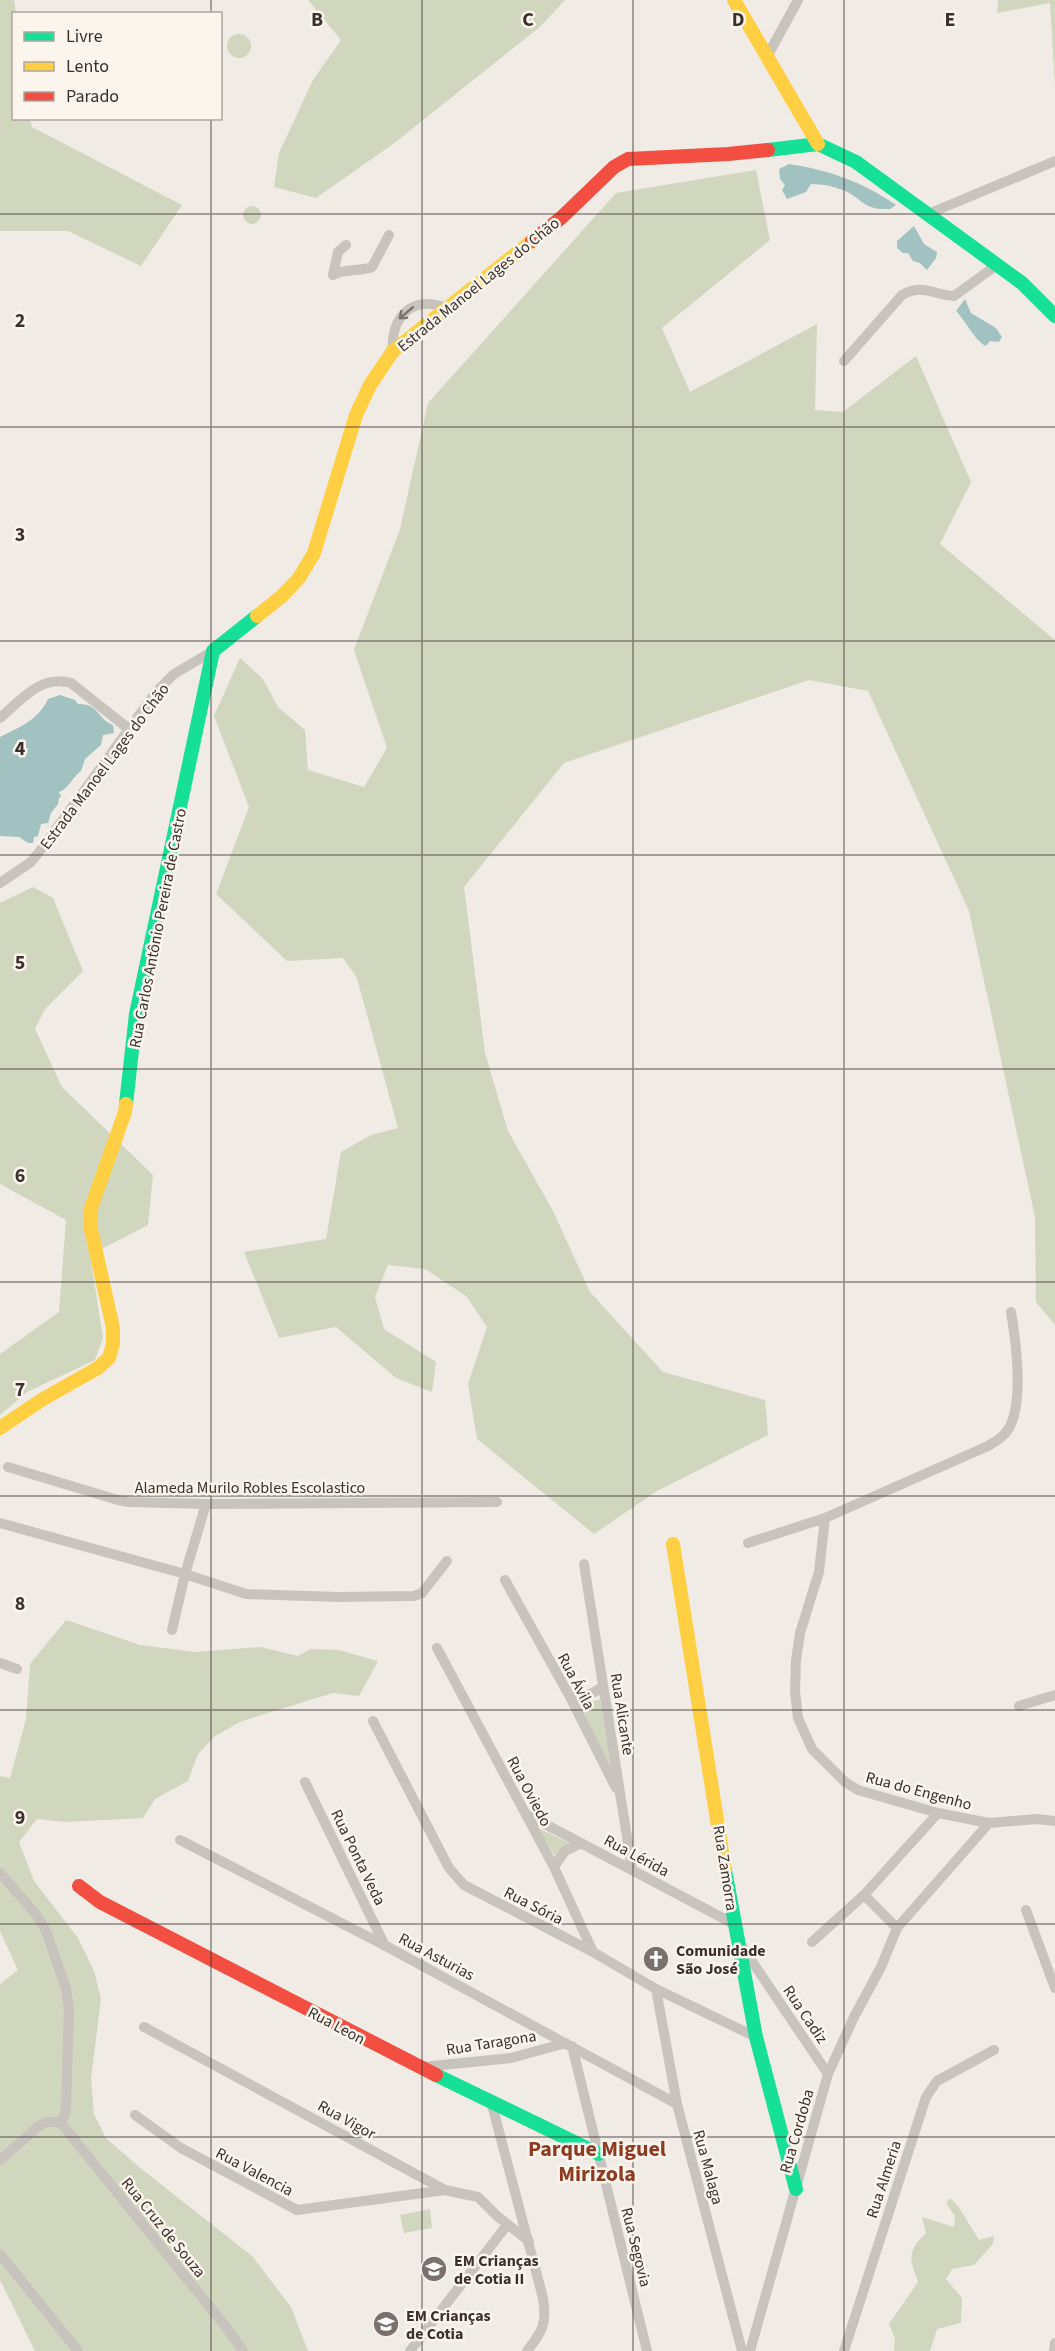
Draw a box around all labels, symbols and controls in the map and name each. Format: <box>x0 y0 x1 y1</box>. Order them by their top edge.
text: B <box>311 6 323 34</box>
text: C <box>522 6 534 34</box>
text: D <box>732 6 744 34</box>
text: E <box>945 6 955 34</box>
legend <box>12 12 222 120</box>
text: Livre <box>66 24 103 49</box>
text: Lento <box>66 54 109 79</box>
text: Parado <box>66 84 119 109</box>
street label: Estrada Manoel Lages do Chão <box>393 212 564 357</box>
one-way arrow <box>399 306 415 320</box>
text: 2 <box>15 307 25 335</box>
text: 3 <box>15 521 25 549</box>
street label: Estrada Manoel Lages do Chão <box>35 679 175 854</box>
text: 4 <box>15 735 26 763</box>
street label: Rua Carlos Antônio Pereira de Castro <box>124 806 192 1050</box>
text: 5 <box>15 949 25 977</box>
text: 6 <box>15 1162 25 1190</box>
text: 7 <box>15 1376 25 1404</box>
street label: Alameda Murilo Robles Escolastico <box>135 1477 365 1499</box>
text: 8 <box>15 1590 25 1618</box>
street label: Rua Ávila <box>552 1649 600 1714</box>
street label: Rua Alicante <box>605 1672 639 1757</box>
street label: Rua Oviedo <box>501 1752 557 1830</box>
street label: Rua do Engenho <box>863 1766 974 1816</box>
text: 9 <box>15 1804 25 1832</box>
street label: Rua Ponta Veda <box>325 1806 391 1909</box>
street label: Rua Zamorra <box>707 1824 743 1912</box>
street label: Rua Lérida <box>600 1829 673 1882</box>
street label: Rua Sória <box>500 1882 567 1930</box>
street label: Rua Asturias <box>395 1928 479 1986</box>
place label: Comunidade São José <box>676 1940 766 1980</box>
church icon: Comunidade São José <box>641 1944 671 1974</box>
street label: Rua Cadiz <box>778 1981 833 2048</box>
street label: Rua Leon <box>304 2002 369 2050</box>
street label: Rua Taragona <box>444 2025 538 2061</box>
street label: Rua Cordoba <box>774 2087 819 2176</box>
street label: Rua Vigor <box>313 2095 380 2145</box>
street label: Rua Malaga <box>687 2127 729 2207</box>
district label: Parque Miguel Mirizola <box>528 2133 667 2190</box>
street label: Rua Almeria <box>861 2138 907 2221</box>
street label: Rua Valencia <box>212 2142 297 2202</box>
street label: Rua Cruz de Souza <box>116 2173 210 2282</box>
street label: Rua Segovia <box>616 2205 657 2289</box>
place label: EM Crianças de Cotia II <box>454 2250 539 2290</box>
school or university icon: EM Crianças de Cotia II <box>419 2254 449 2284</box>
place label: EM Crianças de Cotia <box>406 2305 491 2345</box>
school or university icon: EM Crianças de Cotia <box>371 2309 401 2339</box>

